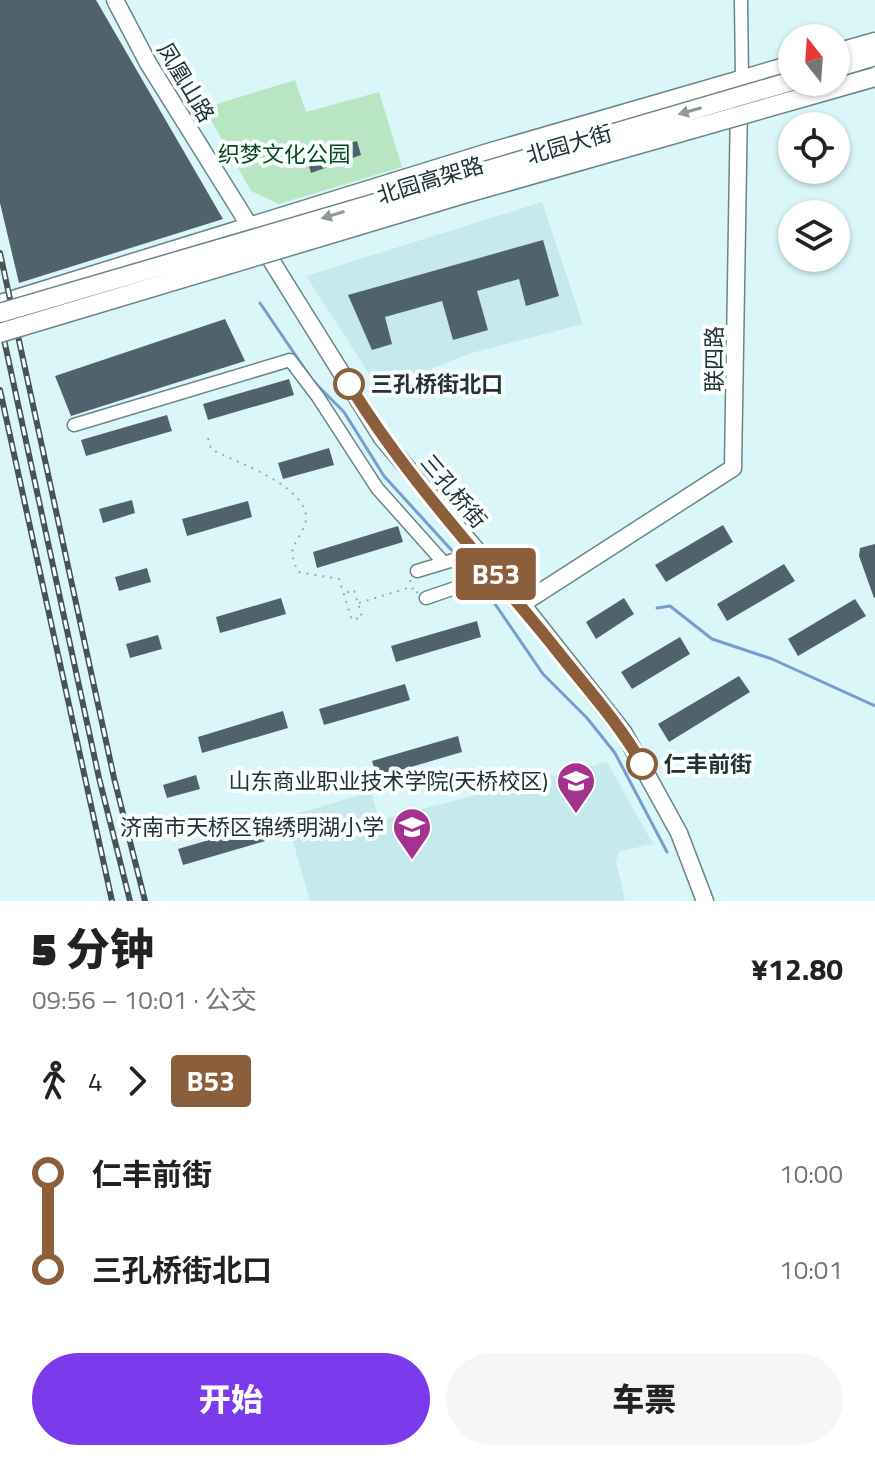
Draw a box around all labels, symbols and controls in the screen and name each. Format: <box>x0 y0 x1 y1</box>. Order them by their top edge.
north arrow <box>778 24 850 96</box>
map controls <box>778 24 850 272</box>
street label: 凤凰山路 <box>149 36 223 128</box>
one-way arrow <box>678 105 702 118</box>
button: locate <box>778 112 850 184</box>
street label: 北园大街 <box>522 116 616 172</box>
park label: 织梦文化公园 <box>218 137 350 171</box>
street label: 北园高架路 <box>372 148 488 212</box>
button: layers <box>778 200 850 272</box>
one-way arrow <box>321 209 345 222</box>
street label: 联四路 <box>697 326 731 392</box>
place label: 三孔桥街北口 <box>371 367 503 401</box>
marker: 三孔桥街北口 <box>334 369 364 399</box>
street label: 三孔桥街 <box>413 446 495 536</box>
line badge: B53 <box>450 548 542 600</box>
text: B53 <box>472 552 520 595</box>
place label: 仁丰前街 <box>664 747 752 781</box>
marker: 仁丰前街 <box>627 749 657 779</box>
school or university icon: 山东商业职业技术学院(天桥校区) <box>555 760 597 815</box>
place label: 山东商业职业技术学院(天桥校区) <box>228 764 548 798</box>
school or university icon: 济南市天桥区锦绣明湖小学 <box>391 806 433 861</box>
place label: 济南市天桥区锦绣明湖小学 <box>120 810 384 844</box>
text: 5 分钟 <box>32 915 154 982</box>
text: ¥12.80 <box>751 946 843 992</box>
text: 09:56 – 10:01 · 公交 <box>32 980 257 1019</box>
icon: walk <box>32 1059 76 1103</box>
icon: forward <box>115 1059 159 1103</box>
text: B53 <box>187 1059 235 1102</box>
text: 4 <box>88 1062 103 1101</box>
text: 仁丰前街 <box>92 1151 212 1197</box>
text: 10:00 <box>779 1154 843 1193</box>
text: 三孔桥街北口 <box>92 1247 272 1293</box>
text: 10:01 <box>779 1250 843 1289</box>
button: 开始 <box>32 1353 430 1445</box>
button: 车票 <box>446 1353 843 1445</box>

